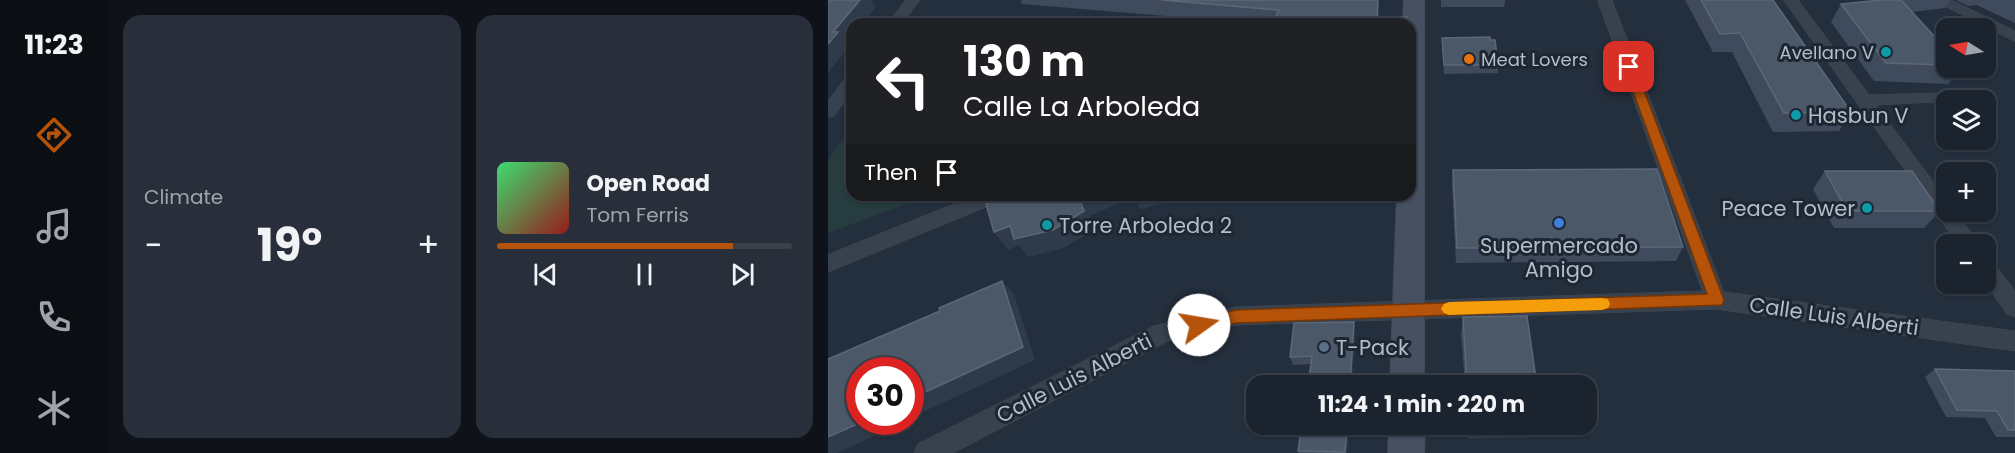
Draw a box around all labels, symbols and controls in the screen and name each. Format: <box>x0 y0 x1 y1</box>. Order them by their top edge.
north arrow <box>1936 18 1996 78</box>
map controls <box>1936 18 1996 294</box>
text: 11:23 <box>24 26 84 63</box>
text: 130 m <box>963 32 1085 91</box>
place label: Avellano V <box>1780 40 1874 65</box>
pin <box>1603 41 1654 92</box>
icon: left <box>864 42 942 120</box>
marker: Avellano V <box>1879 45 1893 59</box>
place label: Meat Lovers <box>1481 47 1588 72</box>
icon: arrive <box>1612 50 1645 83</box>
marker: Meat Lovers <box>1462 52 1476 66</box>
text: Calle La Arboleda <box>963 88 1200 125</box>
button: layers <box>1936 90 1996 150</box>
place label: Hasbun V <box>1808 101 1909 130</box>
marker: Hasbun V <box>1789 108 1803 122</box>
icon: directions <box>33 114 75 156</box>
icon: arrive <box>930 156 963 189</box>
text: Then <box>864 157 918 188</box>
button: + <box>1936 162 1996 222</box>
text: Open Road <box>587 168 710 199</box>
text: Climate <box>144 183 223 211</box>
place label: Peace Tower <box>1721 194 1855 223</box>
text: Tom Ferris <box>587 201 689 229</box>
marker: Peace Tower <box>1860 201 1874 215</box>
icon: music <box>33 205 75 247</box>
place label: Torre Arboleda 2 <box>1059 211 1232 240</box>
text: 19° <box>257 214 322 277</box>
marker: Supermercado Amigo <box>1552 216 1566 230</box>
marker: Torre Arboleda 2 <box>1040 218 1054 232</box>
text: − <box>144 222 162 269</box>
text: + <box>417 222 439 269</box>
place label: Supermercado Amigo <box>1480 231 1638 284</box>
button: − <box>1936 234 1996 294</box>
icon: previous <box>529 258 562 291</box>
icon: pause <box>628 258 661 291</box>
icon: next <box>726 258 759 291</box>
street label: Calle Luis Alberti <box>1747 290 1921 342</box>
position arrow <box>1167 293 1231 357</box>
icon: phone <box>33 296 75 338</box>
street label: Calle Luis Alberti <box>991 326 1157 430</box>
place label: T-Pack <box>1336 333 1409 362</box>
marker: T-Pack <box>1317 340 1331 354</box>
speed limit sign: 30 <box>846 357 924 435</box>
icon: climate <box>33 387 75 429</box>
text: 11:24 · 1 min · 220 m <box>1318 389 1525 420</box>

